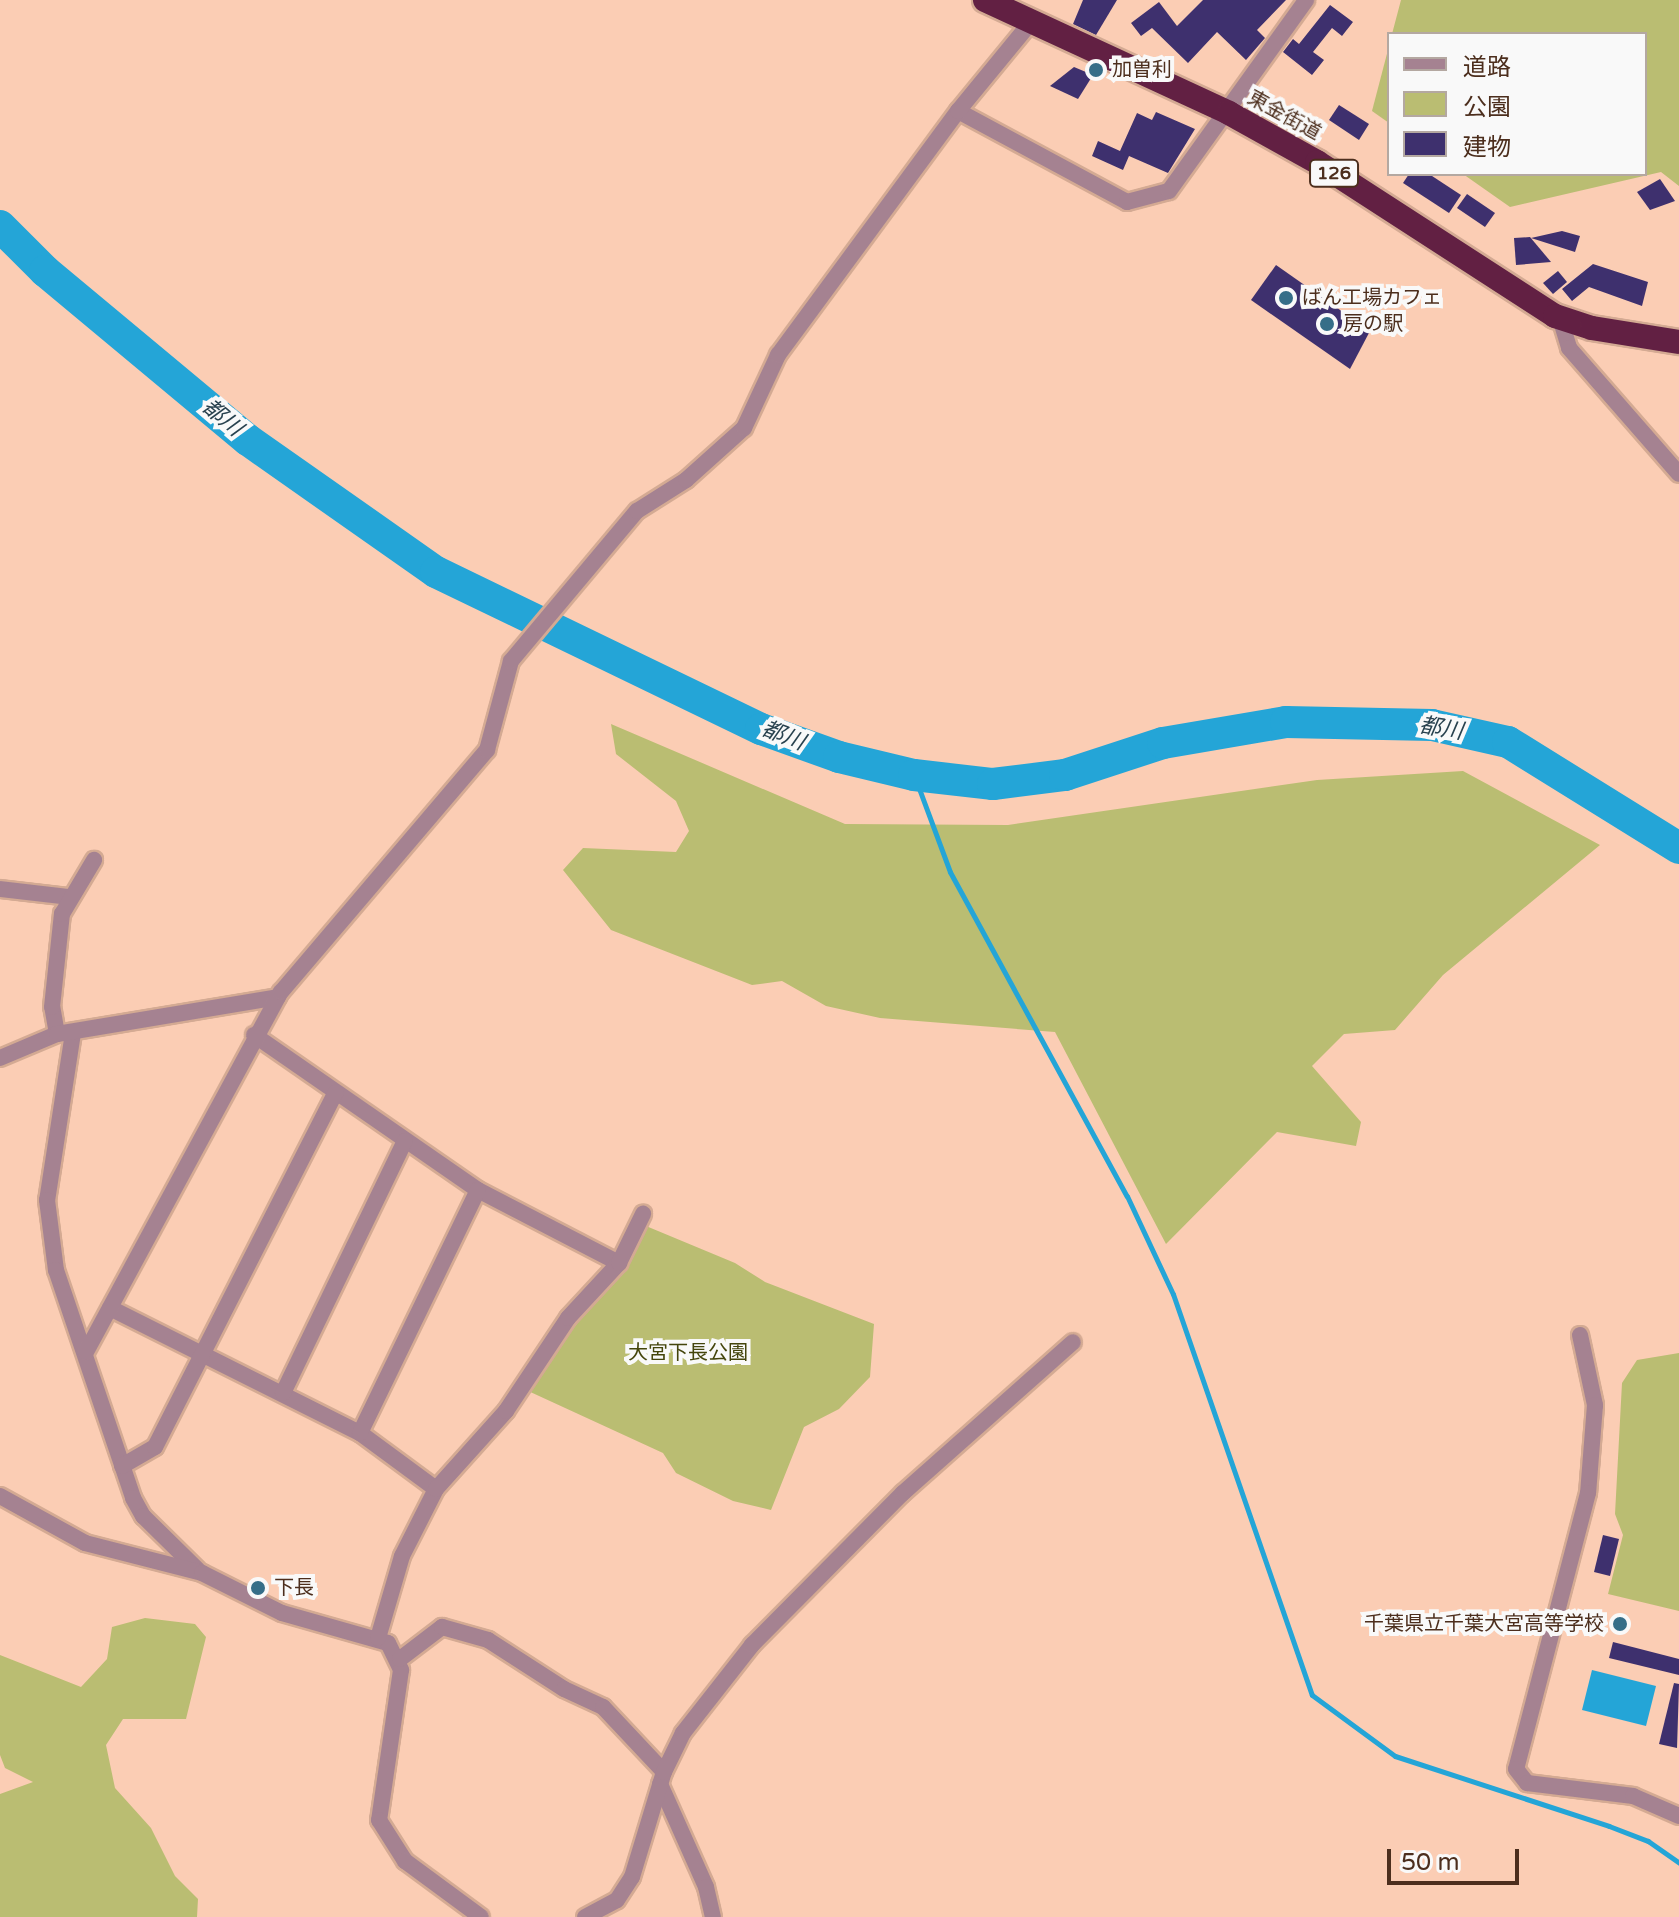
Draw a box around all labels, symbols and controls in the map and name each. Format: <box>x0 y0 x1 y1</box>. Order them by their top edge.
legend <box>1387 32 1647 176</box>
text: 道路 <box>1463 53 1511 82</box>
place label: 加曽利 <box>1112 58 1172 82</box>
marker: 加曽利 <box>1087 61 1105 79</box>
street label: 東金街道 <box>1243 86 1325 146</box>
text: 公園 <box>1463 93 1511 122</box>
text: 建物 <box>1463 133 1511 162</box>
road number: 126 <box>1308 159 1360 187</box>
place label: ばん工場カフェ <box>1302 286 1442 310</box>
marker: ばん工場カフェ <box>1277 289 1295 307</box>
place label: 房の駅 <box>1343 312 1403 336</box>
marker: 房の駅 <box>1318 315 1336 333</box>
water label: 都川 <box>197 394 247 442</box>
water label: 都川 <box>1417 713 1465 745</box>
water label: 都川 <box>758 716 808 756</box>
park label: 大宮下長公園 <box>628 1341 748 1365</box>
place label: 下長 <box>274 1576 314 1600</box>
marker: 下長 <box>249 1579 267 1597</box>
place label: 千葉県立千葉大宮高等学校 <box>1364 1612 1604 1636</box>
marker: 千葉県立千葉大宮高等学校 <box>1611 1615 1629 1633</box>
scale bar <box>1391 1833 1523 1883</box>
text: 50 m <box>1401 1848 1459 1877</box>

